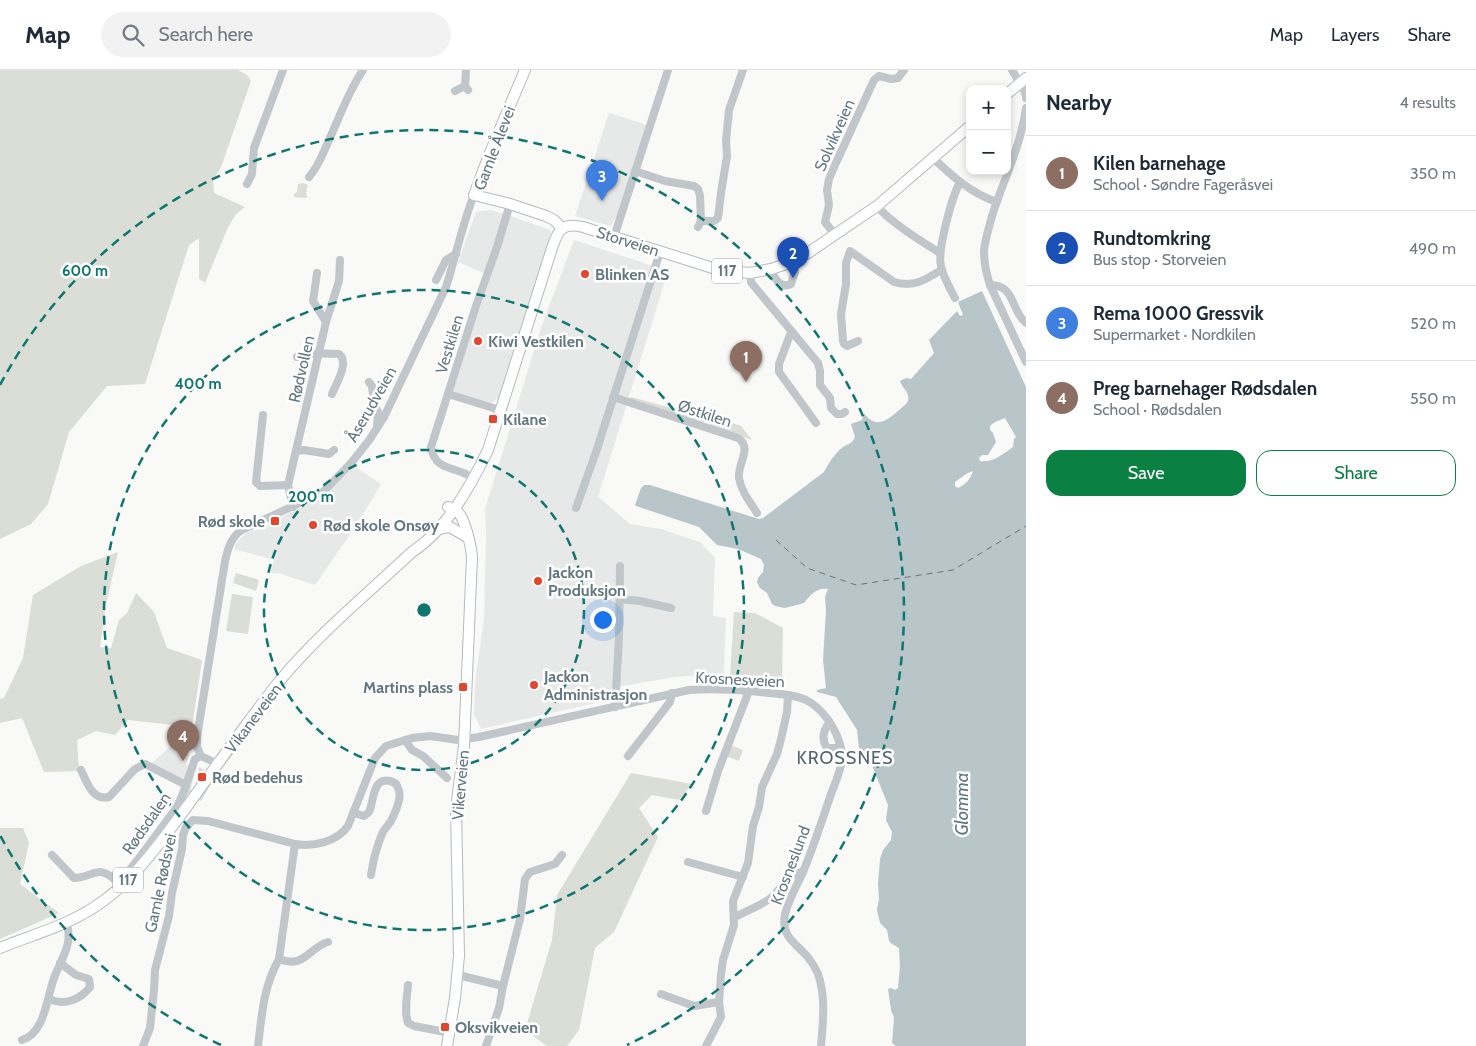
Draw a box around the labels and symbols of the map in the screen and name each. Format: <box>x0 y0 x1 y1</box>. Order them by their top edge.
street label: Solvikveien <box>810 96 859 174</box>
street label: Gamle Ålevei <box>470 103 519 193</box>
pin: 3 <box>586 160 618 201</box>
street label: Storveien <box>594 222 662 261</box>
pin: 2 <box>777 237 809 278</box>
road number: 117 <box>712 258 742 284</box>
text: 600 m <box>62 262 108 280</box>
place label: Blinken AS <box>595 265 669 284</box>
marker: Blinken AS <box>579 268 591 280</box>
street label: Vestkilen <box>432 312 467 376</box>
place label: Kiwi Vestkilen <box>488 332 584 351</box>
street label: Rødvollen <box>285 334 318 404</box>
marker: Kiwi Vestkilen <box>472 335 484 347</box>
pin: 1 <box>730 341 762 382</box>
street label: Åserudveien <box>342 363 401 445</box>
text: 400 m <box>175 375 221 393</box>
street label: Østkilen <box>675 396 734 431</box>
place label: Kilane <box>503 410 547 429</box>
marker: Kilane <box>487 413 499 425</box>
text: 200 m <box>288 488 334 506</box>
place label: Rød skole <box>198 512 265 531</box>
marker: Rød skole <box>269 515 281 527</box>
place label: Rød skole Onsøy <box>323 516 439 535</box>
marker: Rød skole Onsøy <box>307 519 319 531</box>
place label: Jackon Produksjon <box>547 563 626 600</box>
marker: Jackon Produksjon <box>532 575 544 587</box>
centre of rings <box>415 601 433 619</box>
your location <box>590 607 616 633</box>
place label: Jackon Administrasjon <box>543 667 647 704</box>
street label: Krosnesveien <box>695 668 785 691</box>
place label: Martins plass <box>363 678 453 697</box>
marker: Jackon Administrasjon <box>528 679 540 691</box>
street label: Vikaneveien <box>221 680 286 757</box>
marker: Martins plass <box>457 681 469 693</box>
pin: 4 <box>167 720 199 761</box>
district label: KROSSNES <box>796 747 894 769</box>
street label: Vikerveien <box>448 749 473 821</box>
place label: Rød bedehus <box>212 768 303 787</box>
marker: Rød bedehus <box>196 771 208 783</box>
water label: Glomma <box>951 772 973 836</box>
street label: Rødsdalen <box>118 789 175 858</box>
street label: Krosneslund <box>767 823 814 907</box>
street label: Gamle Rødsvei <box>141 832 180 934</box>
road number: 117 <box>113 868 143 892</box>
place label: Oksvikveien <box>455 1018 538 1037</box>
marker: Oksvikveien <box>439 1021 451 1033</box>

